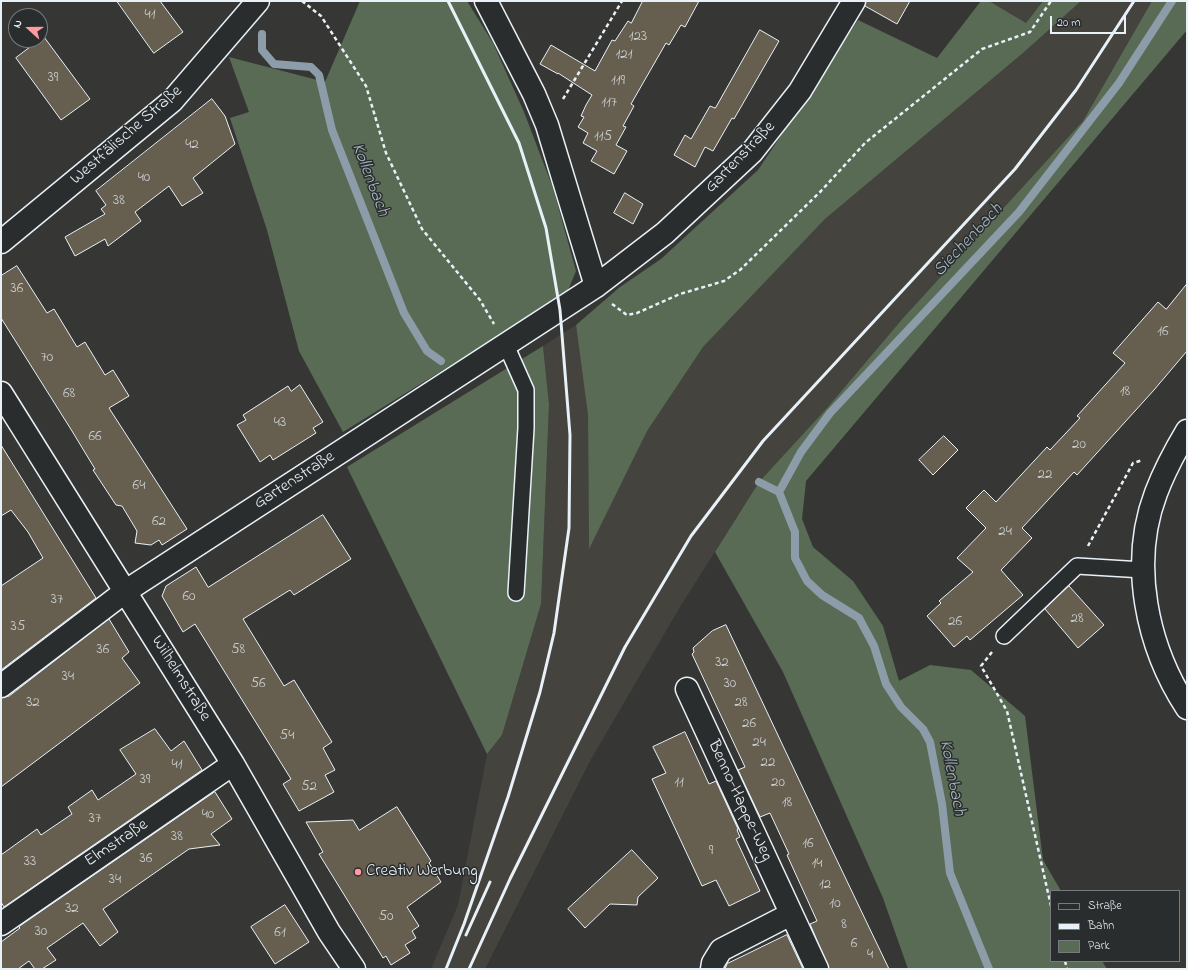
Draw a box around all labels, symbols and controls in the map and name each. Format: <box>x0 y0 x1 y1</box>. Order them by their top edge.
house number: 41 <box>145 7 155 25</box>
north arrow <box>8 8 48 48</box>
scale bar <box>1052 8 1128 34</box>
text: 20 m <box>1057 14 1080 32</box>
text: N <box>9 18 27 30</box>
house number: 123 <box>629 29 647 47</box>
house number: 121 <box>616 47 632 65</box>
house number: 39 <box>48 70 58 88</box>
house number: 119 <box>611 73 625 91</box>
street label: Westfälische Straße <box>67 82 187 190</box>
house number: 117 <box>601 95 617 113</box>
street label: Gartenstraße <box>702 118 780 198</box>
house number: 115 <box>594 129 612 147</box>
house number: 42 <box>185 137 199 155</box>
water label: Kollenbach <box>345 141 393 219</box>
house number: 40 <box>138 170 150 188</box>
house number: 38 <box>113 193 125 211</box>
water label: Siechenbach <box>930 200 1008 282</box>
house number: 36 <box>11 281 23 299</box>
house number: 16 <box>1157 324 1169 342</box>
house number: 70 <box>41 350 53 368</box>
house number: 18 <box>1120 384 1130 402</box>
house number: 68 <box>63 386 75 404</box>
house number: 43 <box>274 415 286 433</box>
house number: 66 <box>88 429 102 447</box>
house number: 20 <box>1072 437 1086 455</box>
street label: Gartenstraße <box>251 447 339 515</box>
house number: 22 <box>1038 467 1052 485</box>
house number: 64 <box>133 478 145 496</box>
house number: 62 <box>152 514 166 532</box>
house number: 24 <box>998 524 1012 542</box>
house number: 60 <box>182 589 196 607</box>
house number: 37 <box>51 592 63 610</box>
house number: 28 <box>1070 611 1084 629</box>
house number: 26 <box>948 614 962 632</box>
house number: 35 <box>11 619 25 637</box>
street label: Wilhelmstraße <box>146 632 214 726</box>
house number: 36 <box>97 642 109 660</box>
house number: 58 <box>231 642 245 660</box>
house number: 32 <box>715 655 729 673</box>
house number: 34 <box>62 669 74 687</box>
house number: 56 <box>250 676 266 694</box>
house number: 30 <box>724 676 736 694</box>
house number: 32 <box>26 695 40 713</box>
house number: 28 <box>734 695 748 713</box>
house number: 26 <box>742 716 756 734</box>
house number: 54 <box>280 728 294 746</box>
house number: 24 <box>752 735 766 753</box>
street label: Benno-Happe-Weg <box>702 737 776 865</box>
water label: Kollenbach <box>933 738 969 818</box>
house number: 22 <box>761 755 775 773</box>
house number: 41 <box>172 757 182 775</box>
house number: 39 <box>140 772 150 790</box>
house number: 11 <box>674 775 684 793</box>
house number: 20 <box>771 775 785 793</box>
house number: 52 <box>301 779 317 797</box>
house number: 18 <box>782 795 792 813</box>
house number: 40 <box>202 807 214 825</box>
house number: 37 <box>89 811 101 829</box>
street label: Elmstraße <box>82 816 152 872</box>
house number: 38 <box>171 829 183 847</box>
house number: 16 <box>802 836 814 854</box>
house number: 9 <box>709 843 713 861</box>
house number: 36 <box>140 851 152 869</box>
house number: 33 <box>24 854 36 872</box>
house number: 14 <box>812 856 822 874</box>
place label: Creativ Werbung <box>366 862 478 882</box>
marker: Creativ Werbung <box>353 867 363 877</box>
house number: 34 <box>109 872 121 890</box>
house number: 12 <box>819 877 831 895</box>
legend <box>1050 890 1180 962</box>
house number: 10 <box>829 896 841 914</box>
text: Straße <box>1088 897 1122 915</box>
house number: 32 <box>65 901 79 919</box>
house number: 50 <box>378 909 394 927</box>
house number: 8 <box>841 917 847 935</box>
text: Bahn <box>1088 917 1114 935</box>
house number: 30 <box>35 924 47 942</box>
house number: 61 <box>274 925 286 943</box>
house number: 6 <box>851 936 857 954</box>
text: Park <box>1088 937 1110 955</box>
house number: 4 <box>867 947 873 965</box>

